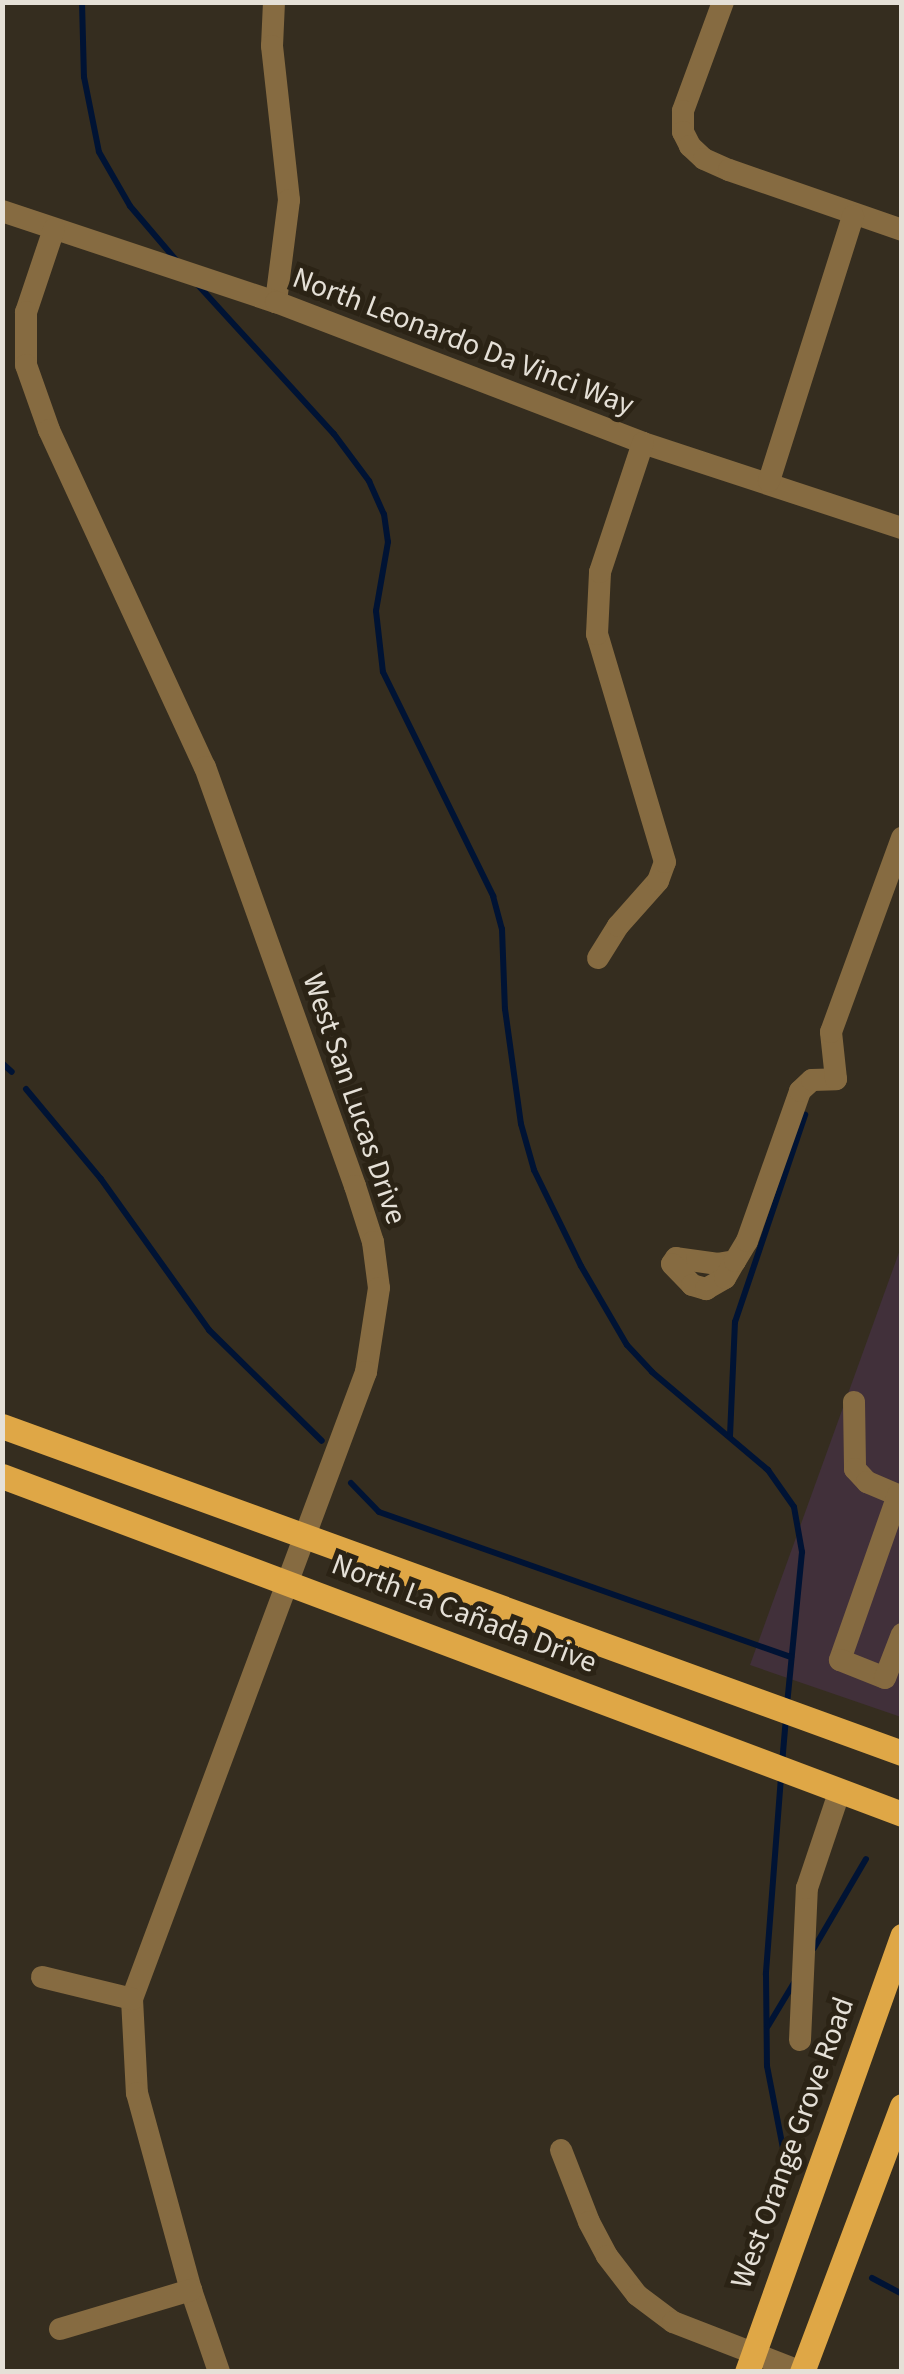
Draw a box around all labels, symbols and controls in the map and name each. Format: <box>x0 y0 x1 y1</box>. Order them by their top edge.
street label: North Leonardo Da Vinci Way <box>287 260 639 424</box>
street label: West San Lucas Drive <box>294 969 414 1229</box>
street label: North La Cañada Drive <box>326 1547 602 1681</box>
street label: West Orange Grove Road <box>724 1992 862 2294</box>

